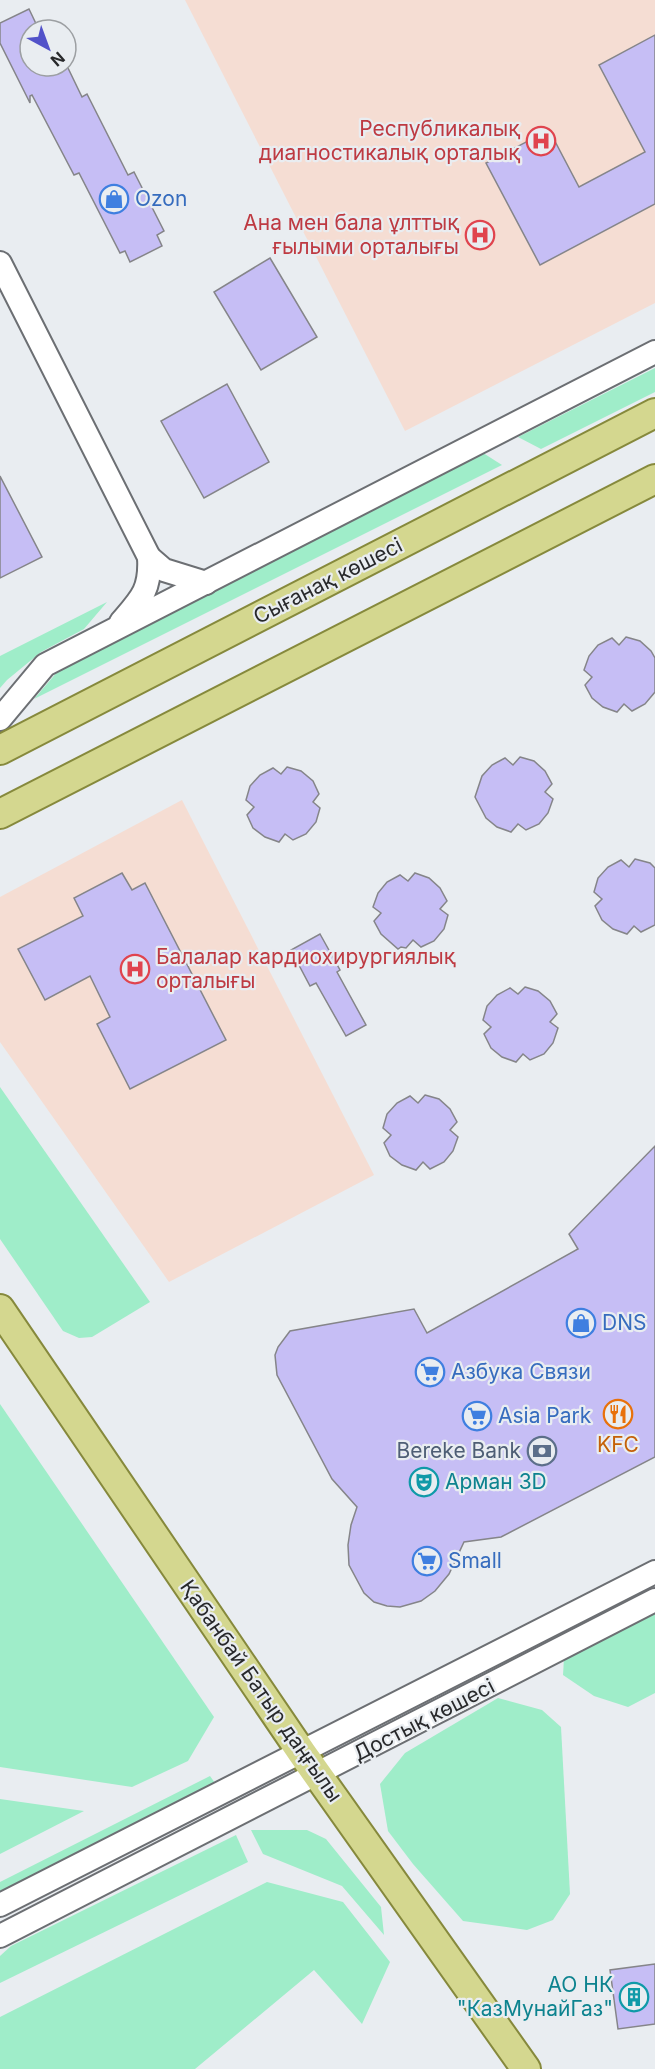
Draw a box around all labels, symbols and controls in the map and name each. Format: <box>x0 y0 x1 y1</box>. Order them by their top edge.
north arrow <box>18 18 78 78</box>
text: N <box>47 48 69 71</box>
place label: Республикалық диагностикалық орталық <box>259 116 520 165</box>
hospital icon: Республикалық диагностикалық орталық <box>525 125 557 157</box>
shop icon: Ozon <box>98 183 130 215</box>
place label: Ozon <box>135 186 187 211</box>
place label: Ана мен бала ұлттық ғылыми орталығы <box>243 210 459 259</box>
hospital icon: Ана мен бала ұлттық ғылыми орталығы <box>464 219 496 251</box>
street label: Сығанақ көшесі <box>249 532 406 629</box>
place label: Балалар кардиохирургиялық орталығы <box>156 944 456 993</box>
hospital icon: Балалар кардиохирургиялық орталығы <box>119 953 151 985</box>
shop icon: DNS <box>565 1307 597 1339</box>
place label: DNS <box>602 1310 646 1335</box>
supermarket icon: Азбука Связи <box>414 1356 446 1388</box>
place label: Азбука Связи <box>451 1359 591 1384</box>
restaurant icon: KFC <box>602 1398 634 1430</box>
supermarket icon: Asia Park <box>461 1400 493 1432</box>
place label: Asia Park <box>498 1403 592 1428</box>
place label: KFC <box>597 1432 639 1457</box>
bank icon: Bereke Bank <box>526 1435 558 1467</box>
place label: Bereke Bank <box>397 1438 521 1463</box>
theatre icon: Арман 3D <box>408 1466 440 1498</box>
place label: Арман 3D <box>445 1469 547 1494</box>
supermarket icon: Small <box>411 1545 443 1577</box>
place label: Small <box>448 1548 502 1573</box>
street label: Қабанбай Батыр даңғылы <box>175 1575 348 1807</box>
street label: Достық көшесі <box>349 1673 499 1766</box>
place label: АО НК "КазМунайГаз" <box>457 1972 613 2021</box>
building icon: АО НК "КазМунайГаз" <box>618 1981 650 2013</box>

